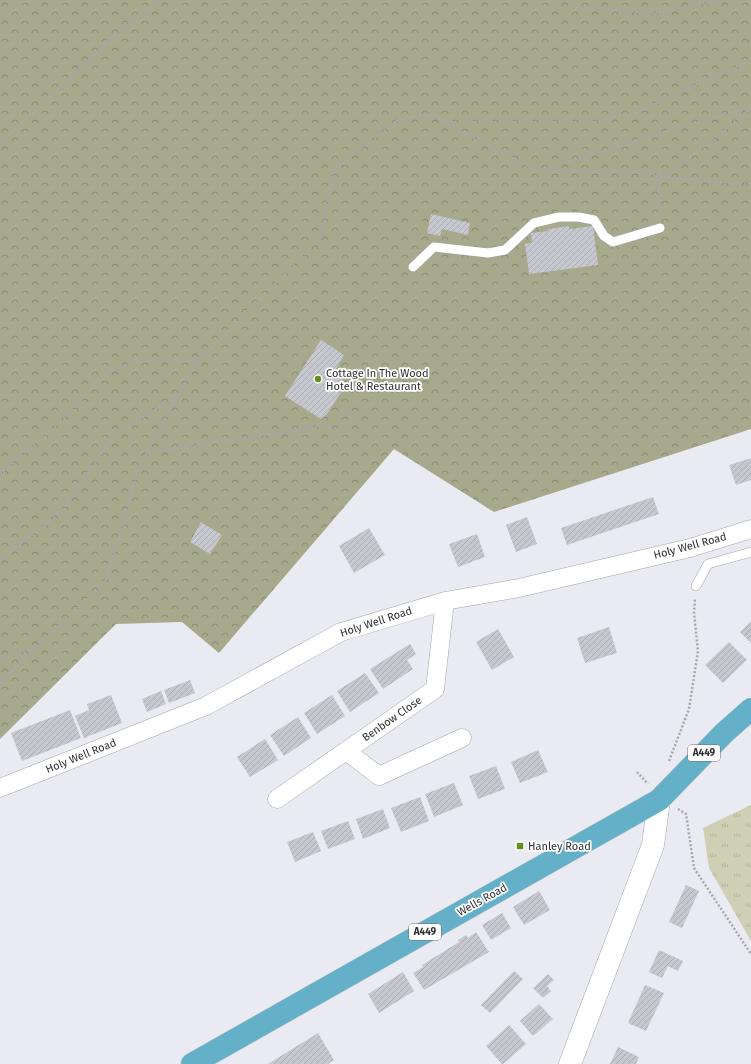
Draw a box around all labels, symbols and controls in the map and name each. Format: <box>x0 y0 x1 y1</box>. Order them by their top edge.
place label: Cottage In The Wood Hotel & Restaurant <box>326 367 429 393</box>
marker: Cottage In The Wood Hotel & Restaurant <box>313 374 323 384</box>
street label: Holy Well Road <box>652 530 728 562</box>
street label: Holy Well Road <box>338 604 414 640</box>
street label: Benbow Close <box>360 694 424 744</box>
street label: Holy Well Road <box>44 736 118 776</box>
road number: A449 <box>688 745 720 761</box>
place label: Hanley Road <box>528 840 591 853</box>
marker: Hanley Road <box>515 841 525 851</box>
street label: Wells Road <box>455 881 509 919</box>
road number: A449 <box>409 924 441 940</box>

